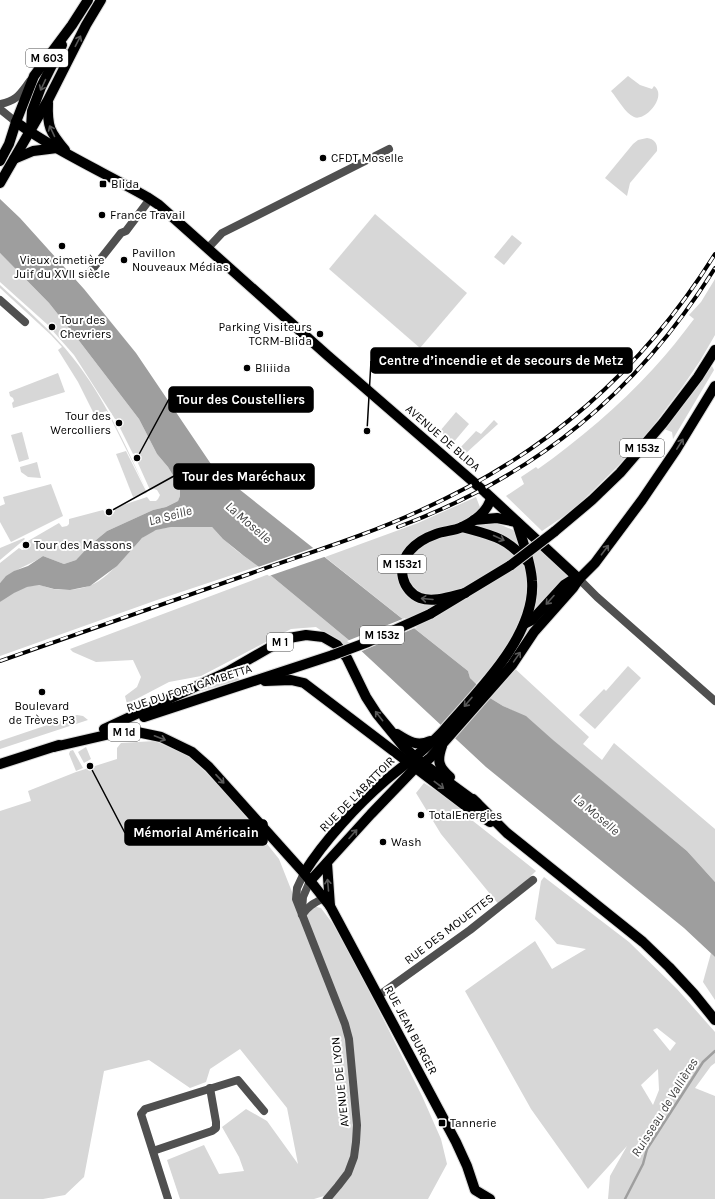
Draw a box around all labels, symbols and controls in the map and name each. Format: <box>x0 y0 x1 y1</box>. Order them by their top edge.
one-way arrow <box>75 35 82 47</box>
road number: M 603 <box>26 49 68 67</box>
one-way arrow <box>39 78 46 90</box>
one-way arrow <box>48 125 55 137</box>
place label: CFDT Moselle <box>331 151 404 165</box>
marker: CFDT Moselle <box>318 153 328 163</box>
place label: Blida <box>111 177 139 191</box>
marker: Blida <box>98 179 108 189</box>
place label: France Travail <box>110 208 185 222</box>
marker: France Travail <box>97 210 107 220</box>
marker: Vieux cimetière Juif du XVII siècle <box>57 241 67 251</box>
place label: Pavillon Nouveaux Médias <box>132 246 229 274</box>
place label: Vieux cimetière Juif du XVII siècle <box>14 253 110 281</box>
marker: Pavillon Nouveaux Médias <box>119 255 129 265</box>
place label: Tour des Chevriers <box>60 313 112 341</box>
place label: Parking Visiteurs TCRM-Blida <box>218 320 312 348</box>
marker: Tour des Chevriers <box>47 322 57 332</box>
marker: Parking Visiteurs TCRM-Blida <box>315 329 325 339</box>
callout: Centre d’incendie et de secours de Metz <box>371 348 632 373</box>
text: Centre d’incendie et de secours de Metz <box>379 353 623 368</box>
place label: Bliiida <box>255 361 290 375</box>
marker: Bliiida <box>242 363 252 373</box>
callout: Tour des Coustelliers <box>169 387 313 412</box>
text: Tour des Coustelliers <box>177 392 305 407</box>
street label: AVENUE DE BLIDA <box>403 402 483 474</box>
place label: Tour des Wercolliers <box>50 409 111 437</box>
marker: Tour des Wercolliers <box>114 418 124 428</box>
road number: M 153z <box>620 439 664 457</box>
one-way arrow <box>676 439 684 450</box>
callout: Tour des Maréchaux <box>174 464 314 489</box>
text: Tour des Maréchaux <box>182 469 306 484</box>
water label: La Moselle <box>223 498 275 546</box>
water label: La Seille <box>147 503 193 528</box>
one-way arrow <box>493 535 505 542</box>
place label: Tour des Massons <box>34 538 132 552</box>
marker: Tour des Massons <box>21 540 31 550</box>
one-way arrow <box>601 545 609 556</box>
road number: M 153z1 <box>378 555 426 573</box>
one-way arrow <box>421 595 434 602</box>
one-way arrow <box>545 595 555 605</box>
road number: M 153z <box>360 626 404 644</box>
road number: M 1 <box>267 633 293 651</box>
one-way arrow <box>513 652 522 663</box>
street label: RUE DU FORT GAMBETTA <box>125 661 254 715</box>
marker: Boulevard de Trèves P3 <box>37 687 47 697</box>
one-way arrow <box>464 697 473 707</box>
place label: Boulevard de Trèves P3 <box>9 699 75 727</box>
one-way arrow <box>375 711 383 722</box>
road number: M 1d <box>108 723 140 741</box>
one-way arrow <box>154 734 166 742</box>
street label: RUE DE L'ABATTOIR <box>316 753 398 835</box>
one-way arrow <box>216 774 225 784</box>
one-way arrow <box>433 781 444 790</box>
water label: La Moselle <box>570 791 623 838</box>
place label: TotalEnergies <box>429 808 502 822</box>
marker: TotalEnergies <box>416 810 426 820</box>
callout: Mémorial Américain <box>125 820 267 845</box>
text: Mémorial Américain <box>133 825 259 840</box>
one-way arrow <box>348 829 357 839</box>
place label: Wash <box>391 835 422 849</box>
marker: Wash <box>378 837 388 847</box>
one-way arrow <box>325 879 332 892</box>
street label: RUE DES MOUETTES <box>402 891 496 967</box>
street label: RUE JEAN BURGER <box>382 983 440 1077</box>
street label: AVENUE DE LYON <box>328 1036 352 1128</box>
water label: Ruisseau de Vallières <box>628 1055 701 1159</box>
place label: Tannerie <box>450 1116 496 1130</box>
marker: Tannerie <box>437 1118 447 1128</box>

